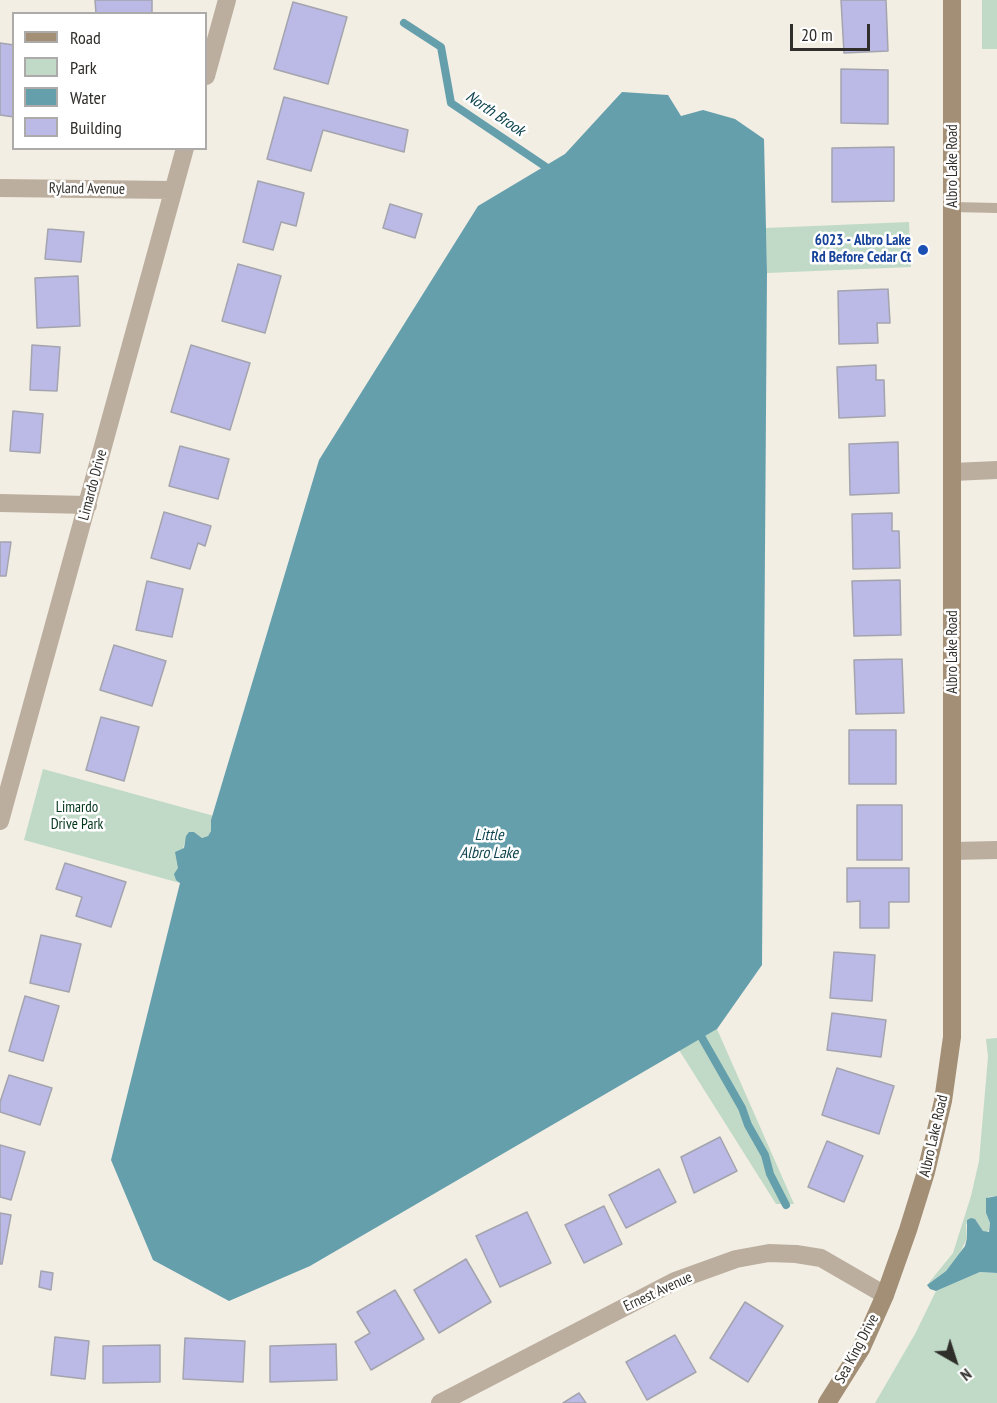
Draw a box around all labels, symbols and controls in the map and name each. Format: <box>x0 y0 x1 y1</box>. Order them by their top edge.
legend <box>12 12 207 150</box>
scale bar <box>793 12 872 50</box>
text: 20 m <box>801 23 833 46</box>
text: Road <box>70 26 101 49</box>
text: Park <box>70 56 97 79</box>
text: Water <box>70 86 106 109</box>
water label: North Brook <box>462 87 528 141</box>
text: Building <box>70 116 122 139</box>
street label: Albro Lake Road <box>944 124 962 208</box>
street label: Ryland Avenue <box>49 179 125 199</box>
place label: 6023 - Albro Lake Rd Before Cedar Ct <box>811 232 911 267</box>
marker: 6023 - Albro Lake Rd Before Cedar Ct <box>916 243 930 257</box>
street label: Limardo Drive <box>75 448 111 522</box>
street label: Albro Lake Road <box>944 610 962 694</box>
park label: Limardo Drive Park <box>51 799 103 834</box>
water label: Little Albro Lake <box>460 825 518 863</box>
street label: Albro Lake Road <box>916 1093 952 1179</box>
street label: Ernest Avenue <box>621 1268 695 1316</box>
street label: Sea King Drive <box>831 1311 883 1387</box>
north arrow <box>925 1331 985 1391</box>
text: N <box>957 1364 976 1385</box>

